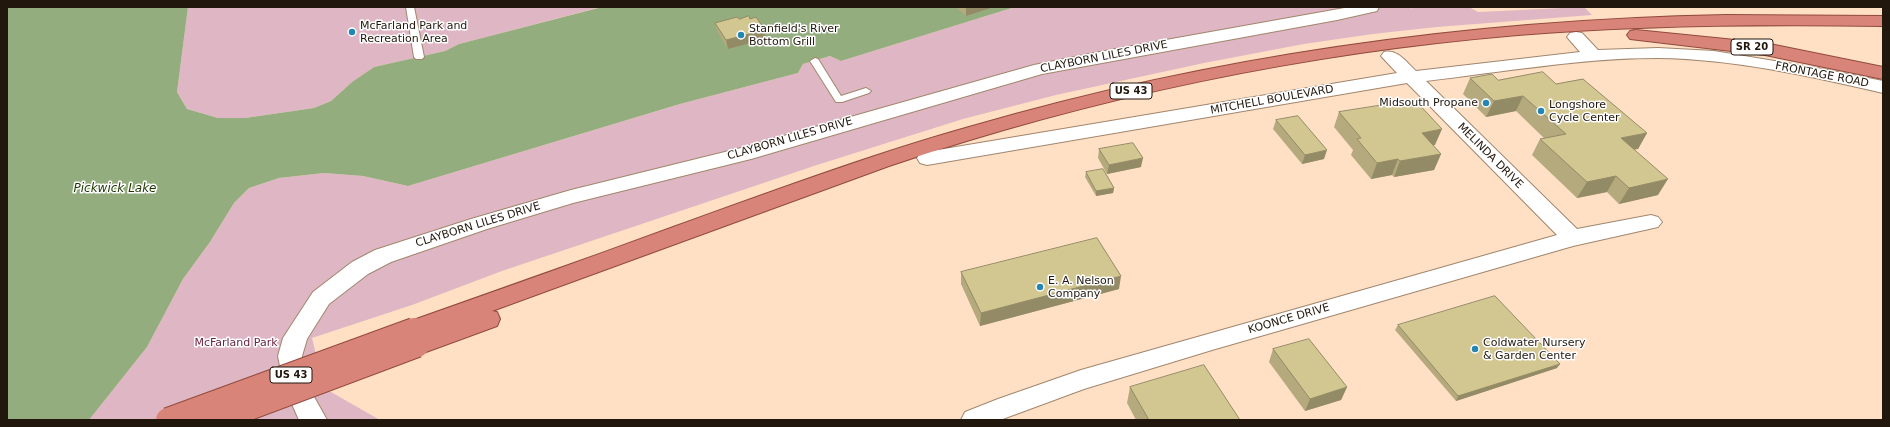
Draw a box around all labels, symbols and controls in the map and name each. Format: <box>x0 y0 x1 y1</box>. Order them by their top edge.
place label: McFarland Park and Recreation Area <box>360 19 467 45</box>
place label: Stanfield's River Bottom Grill <box>749 22 838 48</box>
marker: McFarland Park and Recreation Area <box>347 27 357 37</box>
marker: Stanfield's River Bottom Grill <box>736 30 746 40</box>
street label: CLAYBORN LILES DRIVE <box>1039 38 1169 76</box>
road number: SR 20 <box>1731 39 1773 55</box>
street label: FRONTAGE ROAD <box>1774 59 1870 91</box>
road number: US 43 <box>1110 83 1152 99</box>
street label: MITCHELL BOULEVARD <box>1209 83 1335 117</box>
place label: Midsouth Propane <box>1379 96 1478 110</box>
marker: Midsouth Propane <box>1481 98 1491 108</box>
place label: Longshore Cycle Center <box>1549 98 1620 124</box>
marker: Longshore Cycle Center <box>1536 106 1546 116</box>
street label: CLAYBORN LILES DRIVE <box>726 115 854 163</box>
street label: MELINDA DRIVE <box>1455 121 1525 191</box>
water label: Pickwick Lake <box>74 182 156 196</box>
street label: CLAYBORN LILES DRIVE <box>414 200 542 250</box>
place label: E. A. Nelson Company <box>1048 274 1114 300</box>
marker: E. A. Nelson Company <box>1035 282 1045 292</box>
street label: KOONCE DRIVE <box>1247 301 1331 337</box>
park label: McFarland Park <box>194 336 278 350</box>
place label: Coldwater Nursery & Garden Center <box>1483 336 1586 362</box>
marker: Coldwater Nursery & Garden Center <box>1470 344 1480 354</box>
road number: US 43 <box>270 367 312 383</box>

